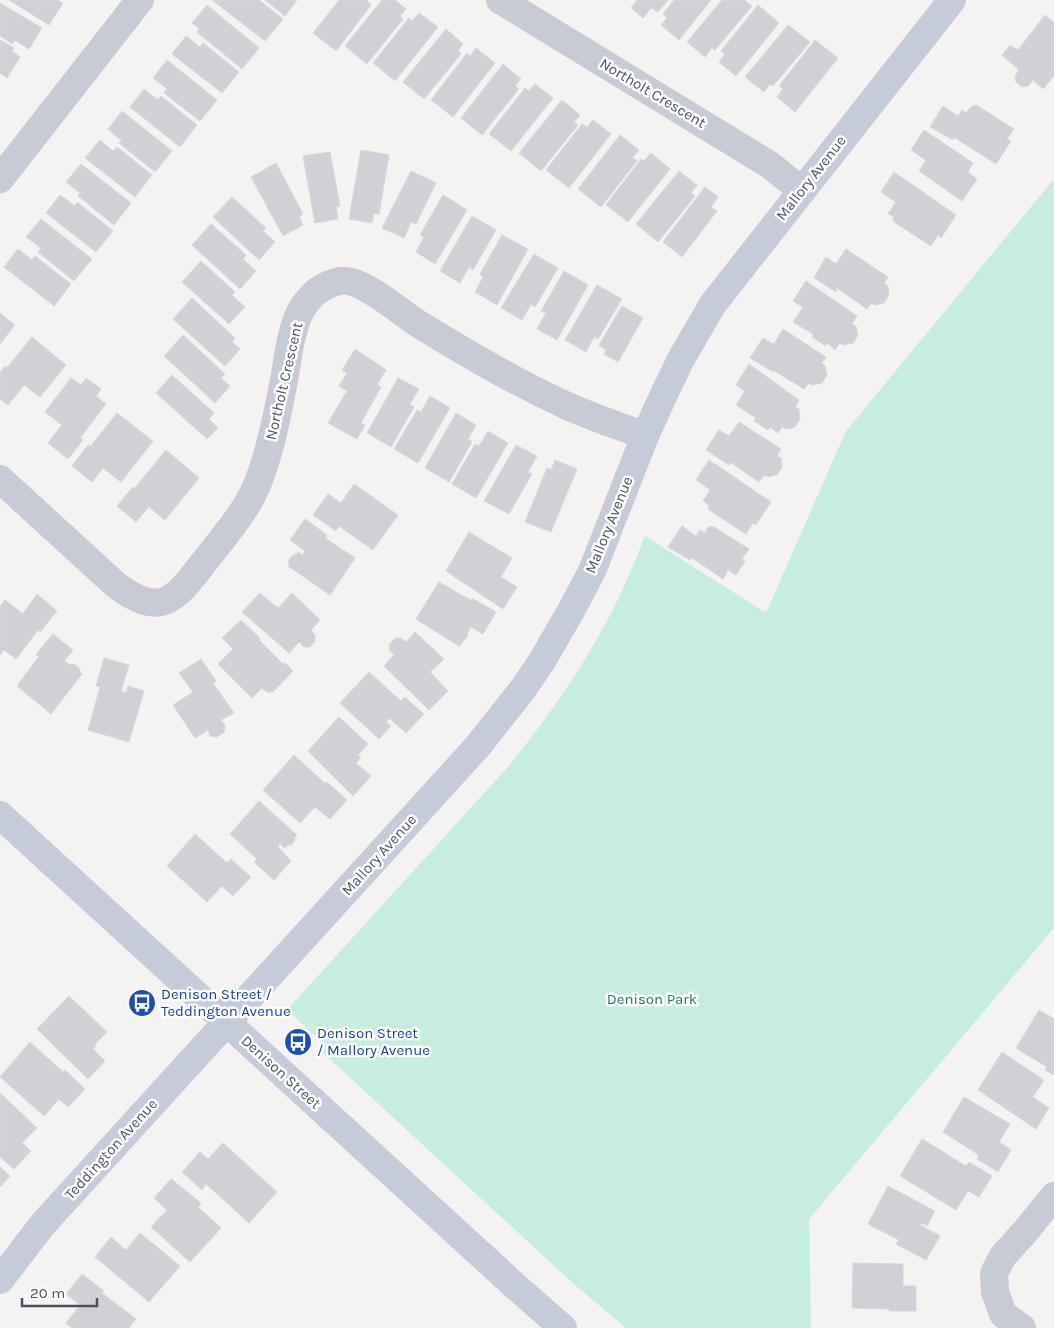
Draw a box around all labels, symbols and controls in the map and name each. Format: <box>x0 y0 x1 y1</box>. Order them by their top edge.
street label: Northolt Crescent <box>597 54 710 132</box>
street label: Mallory Avenue <box>772 132 850 224</box>
street label: Northolt Crescent <box>262 320 306 442</box>
street label: Mallory Avenue <box>581 474 637 576</box>
street label: Mallory Avenue <box>338 811 420 899</box>
place label: Denison Street / Teddington Avenue <box>161 985 291 1020</box>
bus stop icon: Denison Street / Teddington Avenue <box>127 988 157 1018</box>
park label: Denison Park <box>607 990 697 1008</box>
place label: Denison Street / Mallory Avenue <box>317 1024 430 1059</box>
bus stop icon: Denison Street / Mallory Avenue <box>283 1027 313 1057</box>
street label: Denison Street <box>237 1032 325 1113</box>
street label: Teddington Avenue <box>61 1095 161 1203</box>
scale bar <box>22 1276 98 1308</box>
text: 20 m <box>30 1284 65 1302</box>

